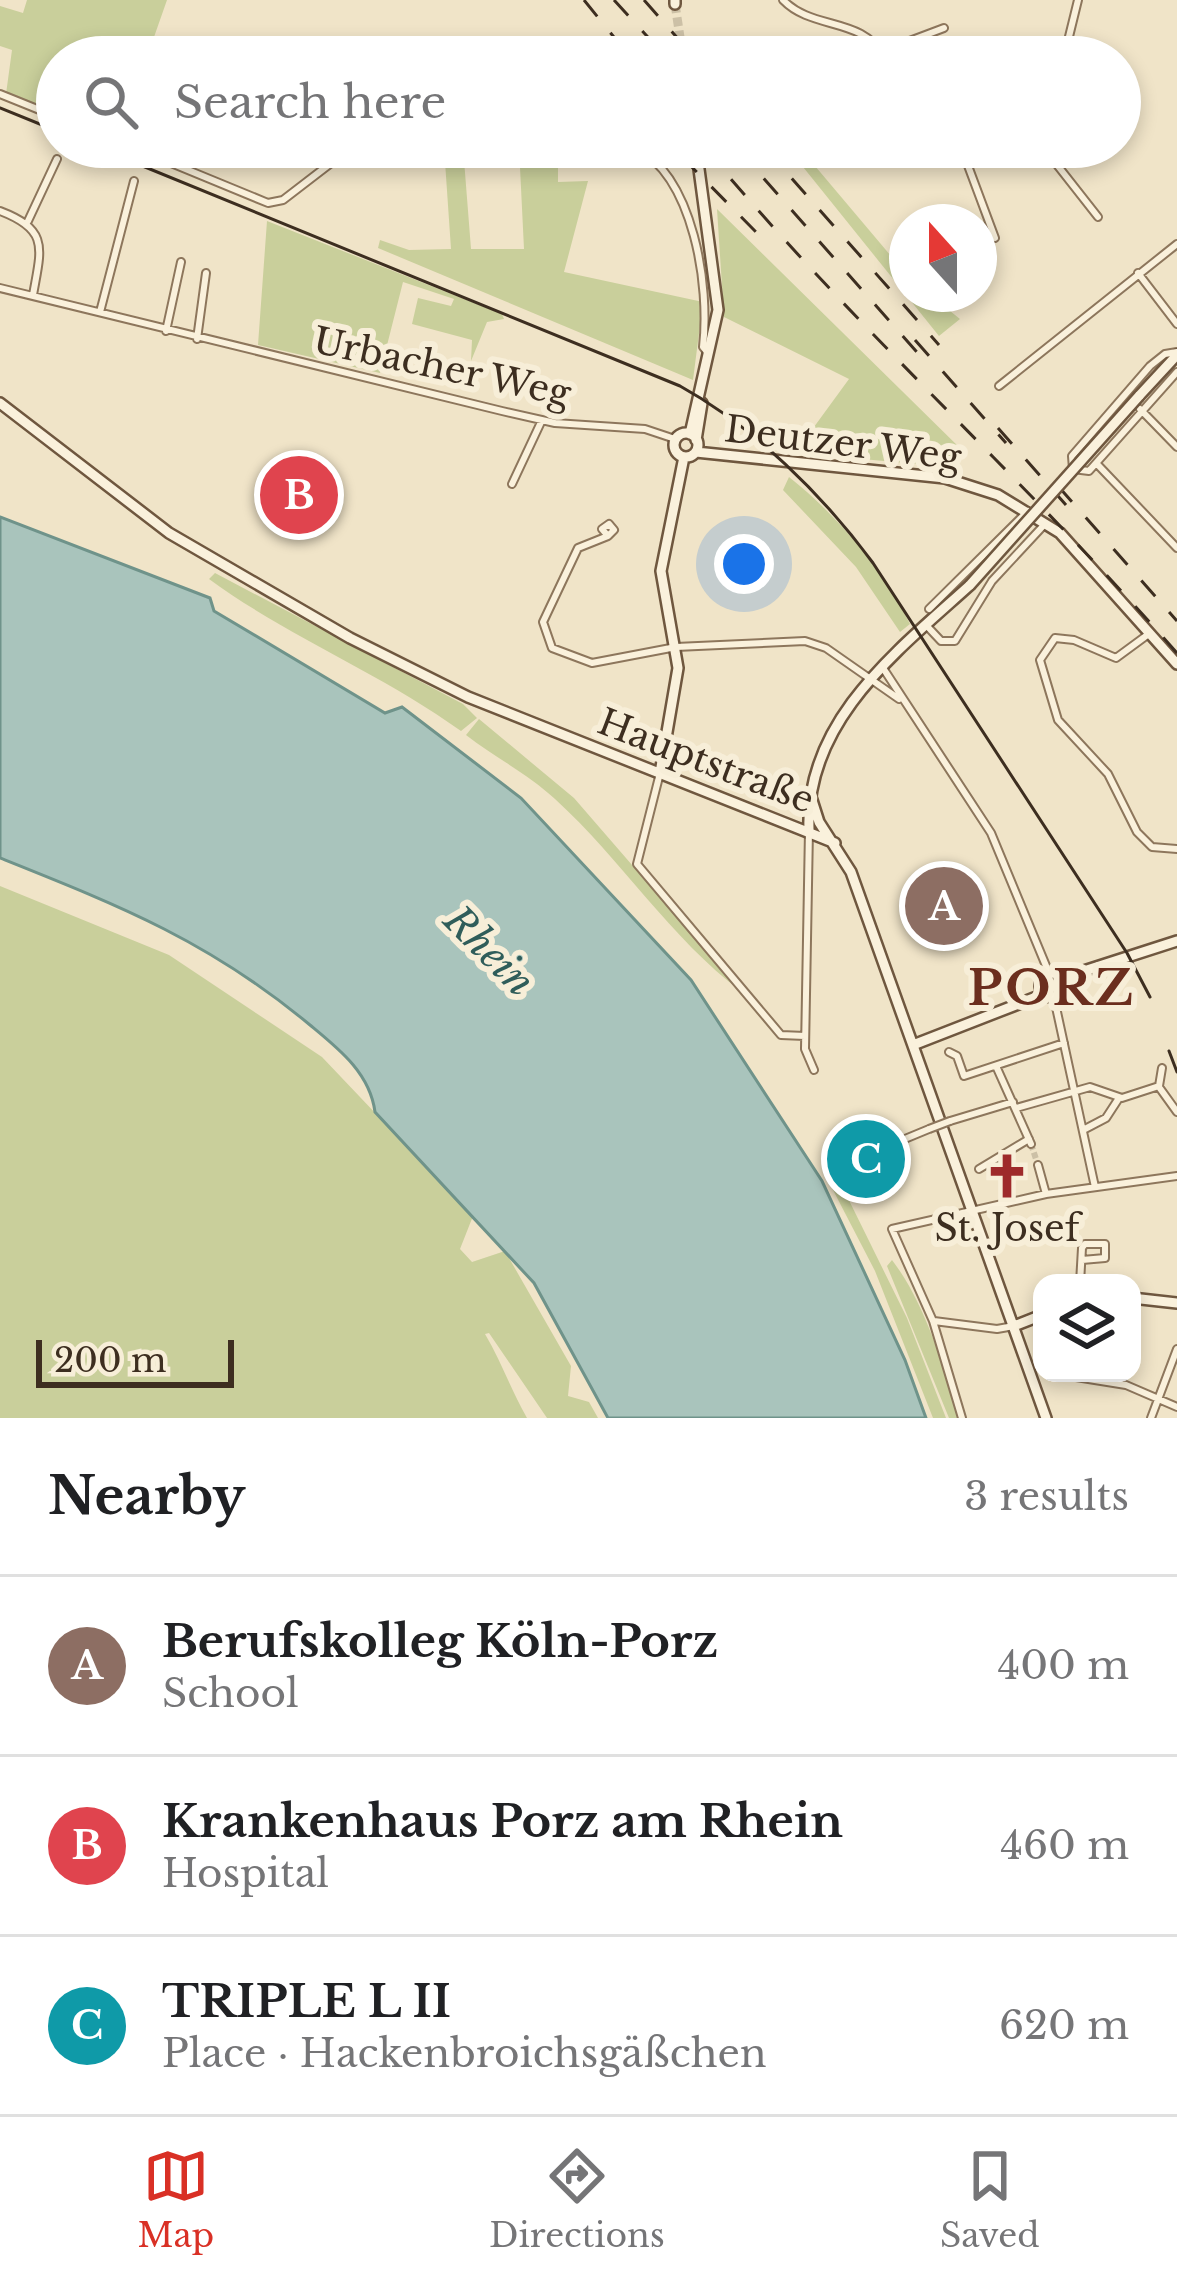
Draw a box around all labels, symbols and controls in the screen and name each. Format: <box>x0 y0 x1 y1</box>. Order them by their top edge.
search box <box>36 36 1141 168</box>
icon: search <box>78 69 144 135</box>
text: Search here <box>174 74 446 130</box>
north arrow <box>889 204 997 312</box>
street label: Urbacher Weg <box>309 318 575 416</box>
street label: Deutzer Weg <box>722 406 964 480</box>
pin: B <box>260 450 338 540</box>
your location <box>714 534 774 594</box>
street label: Hauptstraße <box>592 699 820 823</box>
pin: A <box>905 861 983 951</box>
water label: Rhein <box>433 895 544 1006</box>
district label: PORZ <box>968 958 1136 1018</box>
pin: C <box>827 1114 905 1204</box>
church icon: St. Josef <box>982 1151 1032 1201</box>
place label: St. Josef <box>934 1206 1084 1251</box>
map controls <box>1033 1274 1141 1382</box>
button: layers <box>1033 1274 1141 1382</box>
scale bar <box>36 1334 234 1387</box>
text: 200 m <box>54 1340 166 1381</box>
text: Nearby <box>48 1465 245 1528</box>
text: 3 results <box>964 1472 1129 1521</box>
text: Berufskolleg Köln-Porz <box>162 1613 718 1669</box>
text: A <box>71 1641 103 1690</box>
text: 400 m <box>997 1641 1129 1690</box>
text: School <box>162 1669 299 1718</box>
text: Krankenhaus Porz am Rhein <box>162 1793 843 1849</box>
text: B <box>71 1821 103 1870</box>
text: 460 m <box>1000 1821 1129 1870</box>
text: Hospital <box>162 1849 329 1898</box>
text: TRIPLE L II <box>162 1973 451 2029</box>
text: C <box>71 2001 103 2050</box>
text: 620 m <box>999 2001 1129 2050</box>
text: Place · Hackenbroichsgäßchen <box>162 2029 767 2078</box>
tab: Map <box>138 2143 214 2256</box>
tab: Directions <box>489 2143 665 2256</box>
tab: Saved <box>940 2143 1039 2256</box>

